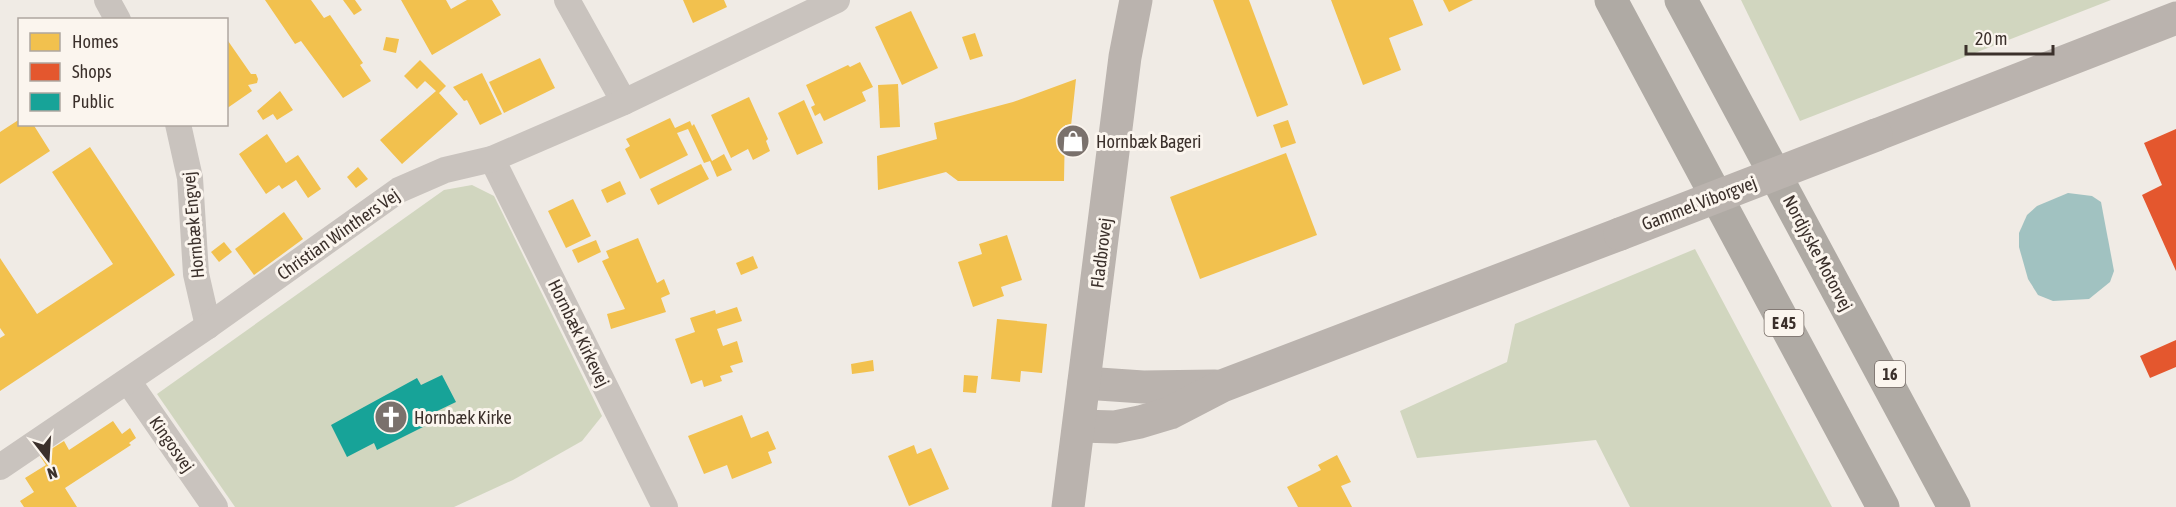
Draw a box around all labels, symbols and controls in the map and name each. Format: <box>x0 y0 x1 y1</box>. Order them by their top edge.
legend <box>18 18 228 126</box>
scale bar <box>1966 18 2053 56</box>
text: 20 m <box>1975 28 2007 49</box>
text: Homes <box>72 31 118 52</box>
text: Shops <box>72 61 112 82</box>
text: Public <box>72 91 114 112</box>
shop icon: Hornbæk Bageri <box>1055 123 1091 159</box>
place label: Hornbæk Bageri <box>1096 131 1201 152</box>
street label: Hornbæk Engvej <box>178 171 208 279</box>
street label: Gammel Viborgvej <box>1639 171 1759 235</box>
street label: Christian Winthers Vej <box>273 184 403 284</box>
street label: Nordjyske Motorvej <box>1779 192 1857 314</box>
street label: Fladbrovej <box>1086 217 1116 289</box>
street label: Hornbæk Kirkevej <box>544 276 614 390</box>
road number: E 45 <box>1764 310 1804 336</box>
road number: 16 <box>1875 361 1905 387</box>
church icon: Hornbæk Kirke <box>373 399 409 435</box>
place label: Hornbæk Kirke <box>414 407 512 428</box>
street label: Kingosvej <box>145 412 199 476</box>
north arrow <box>18 429 78 489</box>
text: N <box>45 463 60 483</box>

